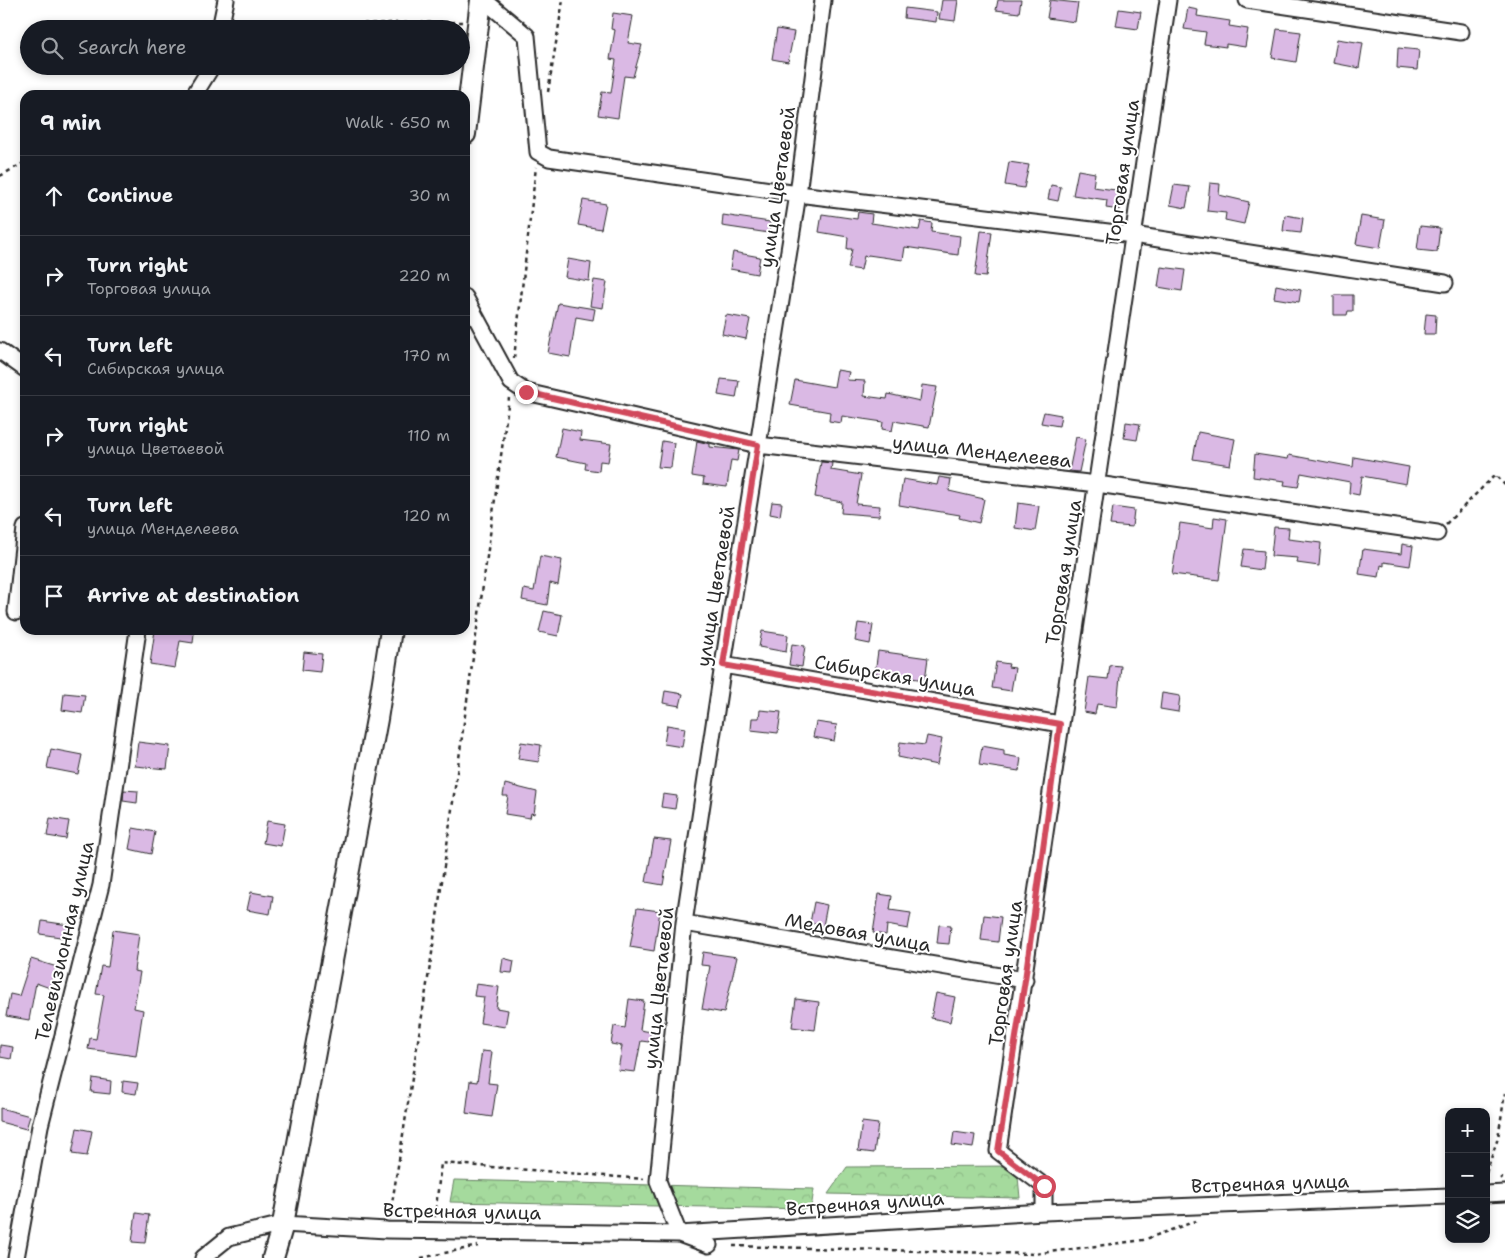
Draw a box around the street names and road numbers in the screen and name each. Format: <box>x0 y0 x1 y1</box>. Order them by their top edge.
street label: Торговая улица <box>1100 97 1145 247</box>
street label: улица Цветаевой <box>754 105 801 269</box>
street label: улица Менделеева <box>891 430 1073 473</box>
street label: Торговая улица <box>1040 497 1087 647</box>
street label: улица Цветаевой <box>690 504 741 668</box>
street label: Сибирская улица <box>812 649 978 702</box>
street label: Телевизионная улица <box>29 838 100 1044</box>
street label: Торговая улица <box>983 898 1028 1048</box>
street label: улица Цветаевой <box>638 906 679 1070</box>
street label: Медовая улица <box>783 907 933 958</box>
street label: Встречная улица <box>1191 1168 1350 1199</box>
street label: Встречная улица <box>785 1185 945 1221</box>
street label: Встречная улица <box>383 1198 541 1225</box>

